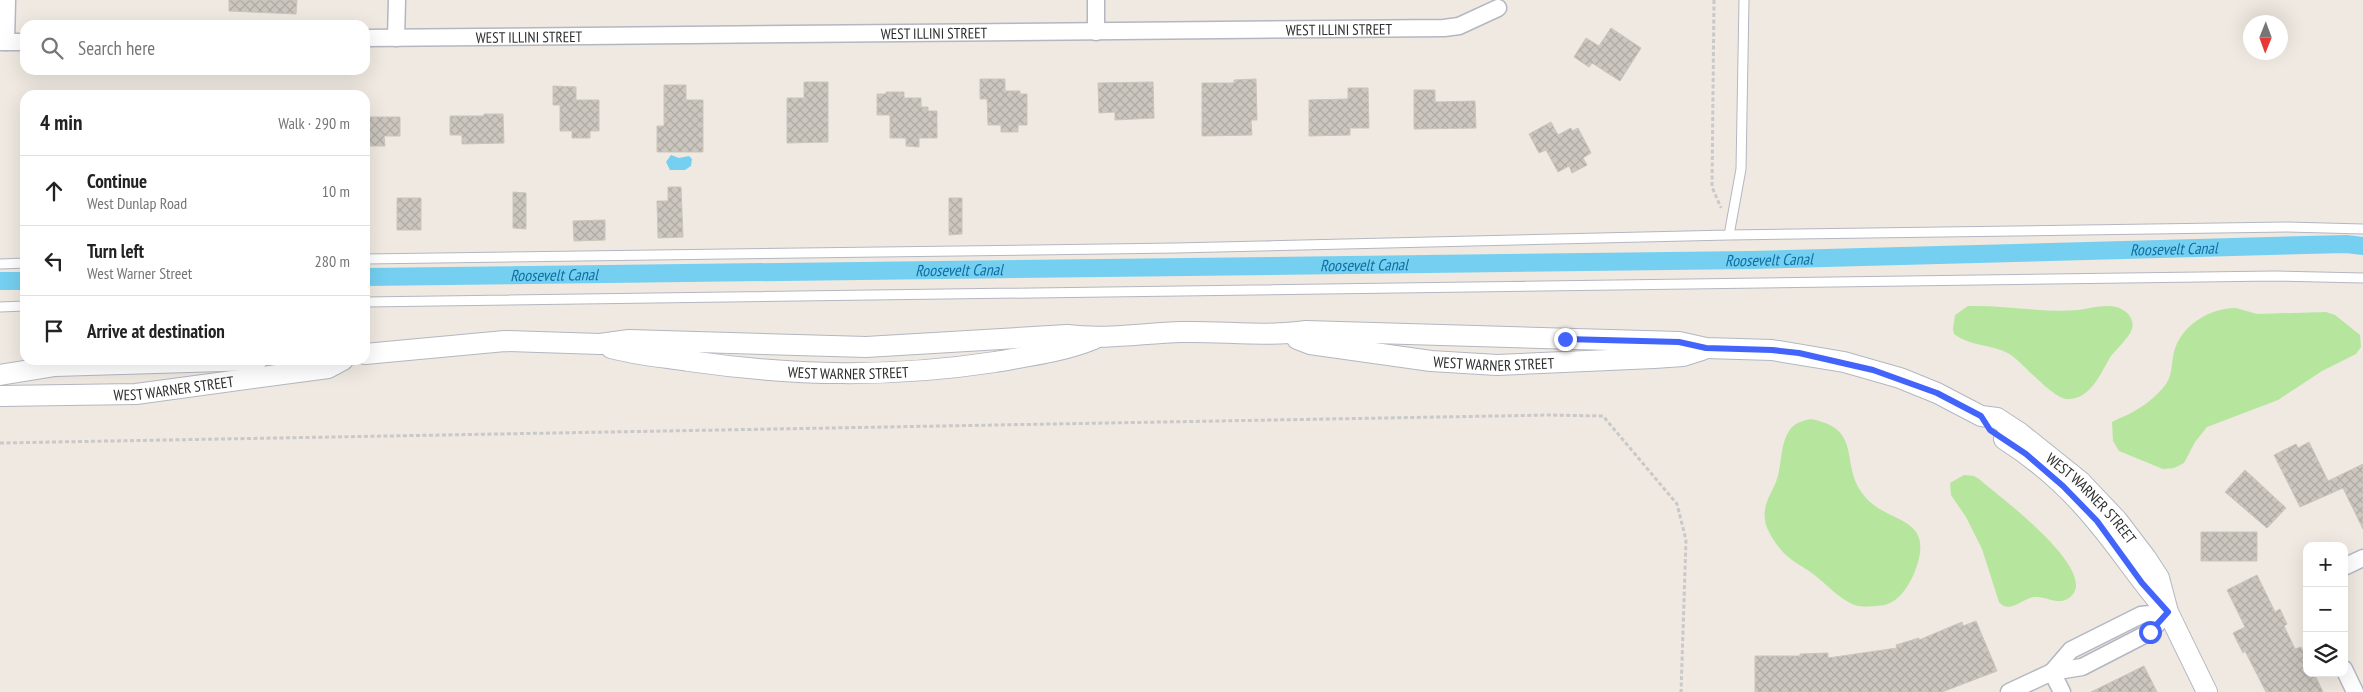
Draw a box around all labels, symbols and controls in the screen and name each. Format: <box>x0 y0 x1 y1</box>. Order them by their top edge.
north arrow <box>2243 15 2288 60</box>
street label: WEST ILLINI STREET <box>1286 19 1393 39</box>
search box <box>20 20 370 75</box>
street label: WEST ILLINI STREET <box>881 23 988 43</box>
street label: WEST ILLINI STREET <box>476 26 583 46</box>
icon: search <box>38 34 66 62</box>
text: Search here <box>78 36 155 60</box>
text: 4 min <box>40 109 82 136</box>
text: Walk · 290 m <box>278 113 350 133</box>
text: Continue <box>87 169 147 193</box>
icon: ahead <box>40 177 68 205</box>
text: 10 m <box>322 181 350 201</box>
text: West Dunlap Road <box>87 193 187 213</box>
water label: Roosevelt Canal <box>2130 237 2219 260</box>
text: Turn left <box>87 239 144 263</box>
icon: left <box>40 247 68 275</box>
water label: Roosevelt Canal <box>1725 248 1814 270</box>
text: 280 m <box>315 251 350 271</box>
water label: Roosevelt Canal <box>1320 254 1409 275</box>
water label: Roosevelt Canal <box>915 259 1004 280</box>
text: West Warner Street <box>87 263 192 283</box>
water label: Roosevelt Canal <box>510 264 599 285</box>
icon: arrive <box>40 317 68 345</box>
text: Arrive at destination <box>87 319 225 343</box>
route end <box>1554 328 1577 351</box>
street label: WEST WARNER STREET <box>1433 352 1555 375</box>
street label: WEST WARNER STREET <box>787 362 910 383</box>
street label: WEST WARNER STREET <box>113 371 235 404</box>
street label: WEST WARNER STREET <box>2043 448 2141 547</box>
map controls <box>2303 542 2348 677</box>
button: + <box>2303 542 2348 587</box>
button: − <box>2303 587 2348 632</box>
route start <box>2139 621 2162 644</box>
button: layers <box>2303 632 2348 677</box>

